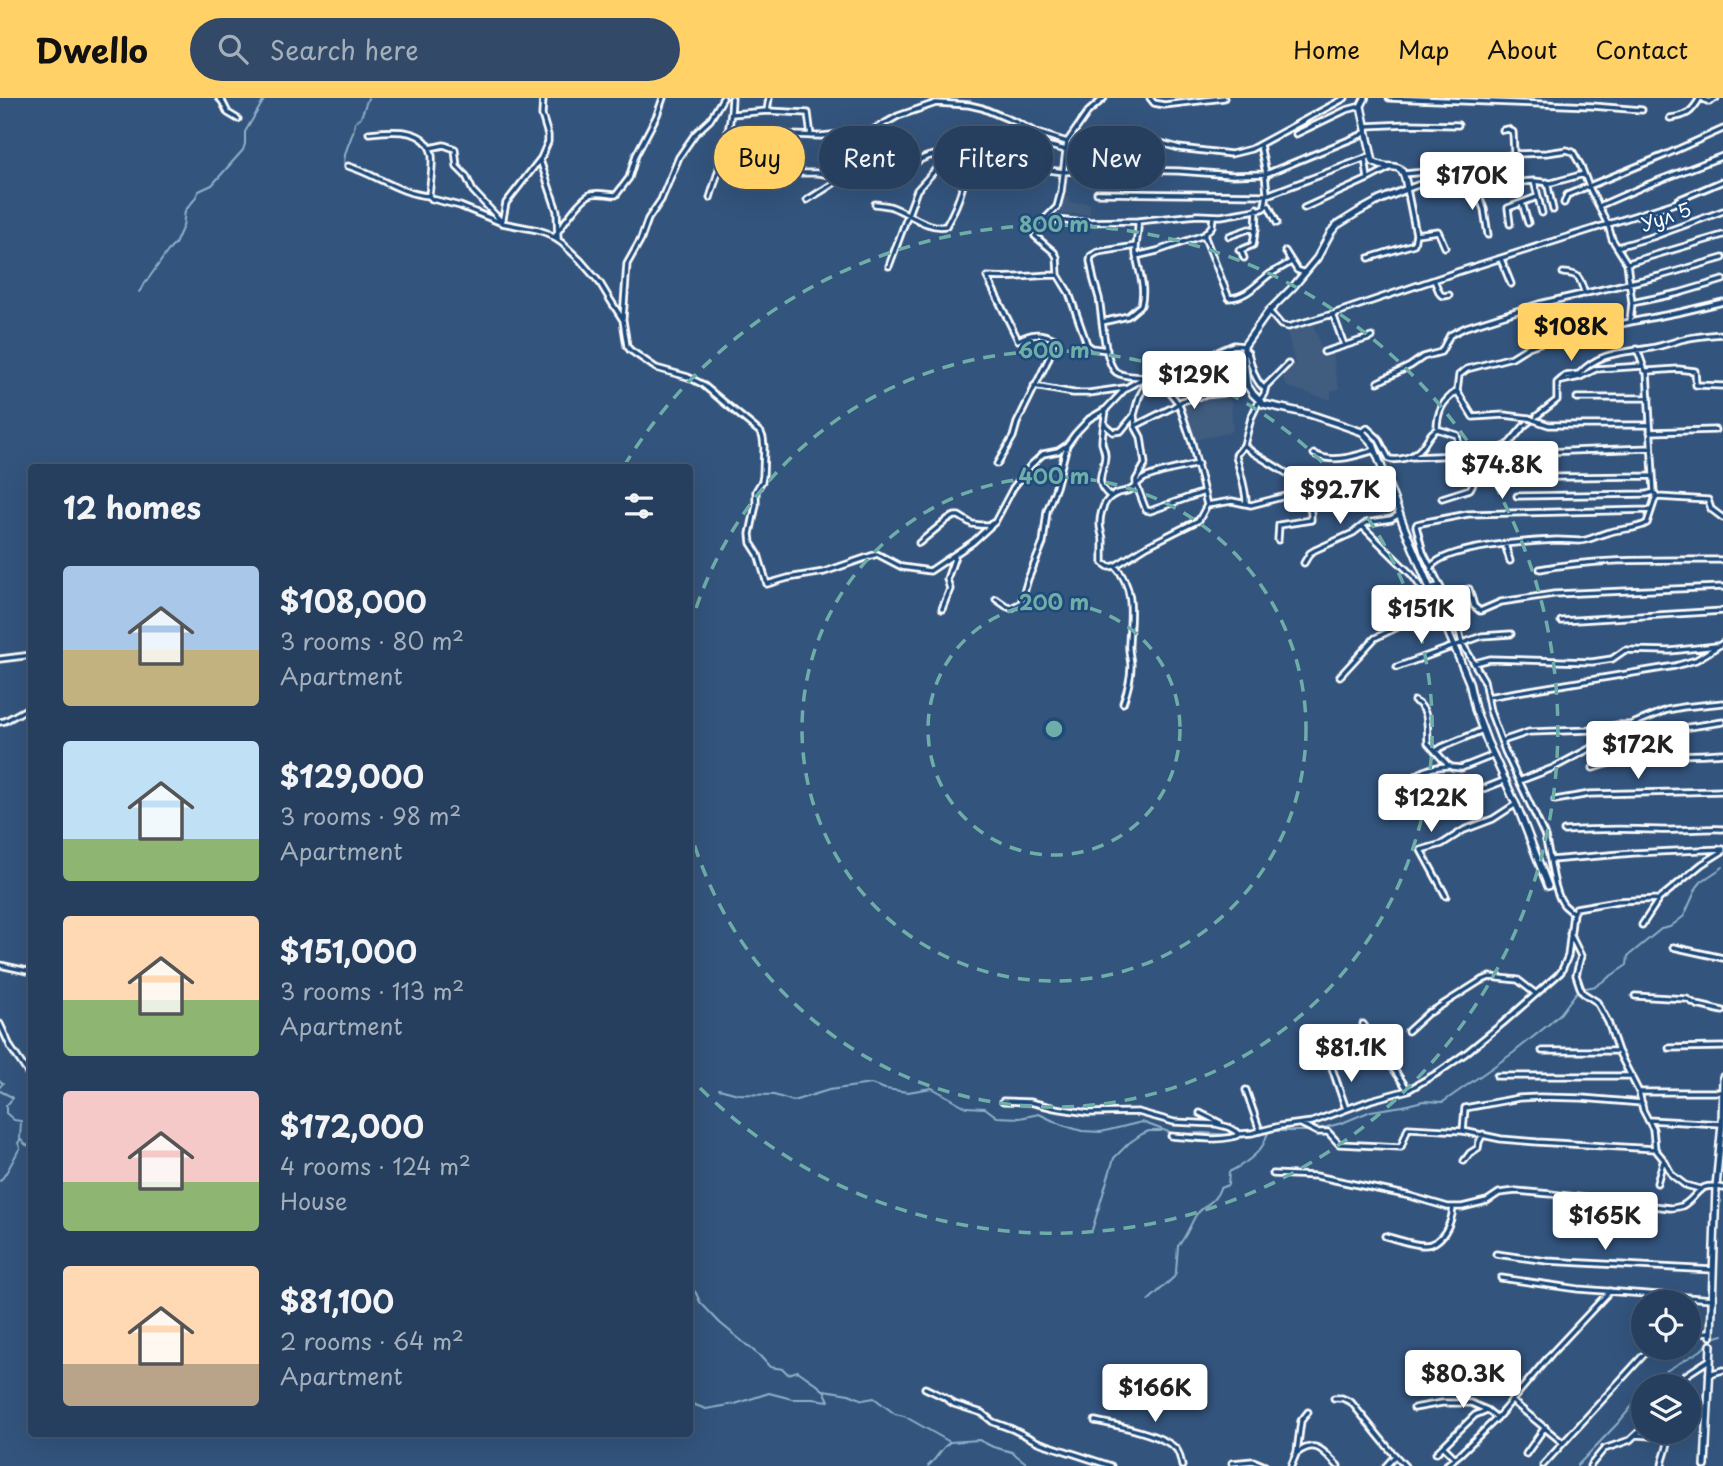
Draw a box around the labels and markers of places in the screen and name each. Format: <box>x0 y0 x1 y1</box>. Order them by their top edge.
pin: $170K <box>1423 152 1521 212</box>
pin: $108K <box>1522 303 1620 363</box>
pin: $129K <box>1145 352 1243 411</box>
pin: $74.8K <box>1445 442 1559 501</box>
pin: $92.7K <box>1283 466 1397 526</box>
pin: $151K <box>1372 586 1470 645</box>
centre of rings <box>1042 717 1066 741</box>
pin: $172K <box>1589 722 1687 781</box>
pin: $122K <box>1382 774 1480 834</box>
pin: $81.1K <box>1294 1024 1408 1084</box>
pin: $165K <box>1556 1192 1654 1252</box>
pin: $80.3K <box>1406 1350 1520 1410</box>
pin: $166K <box>1106 1364 1204 1424</box>

